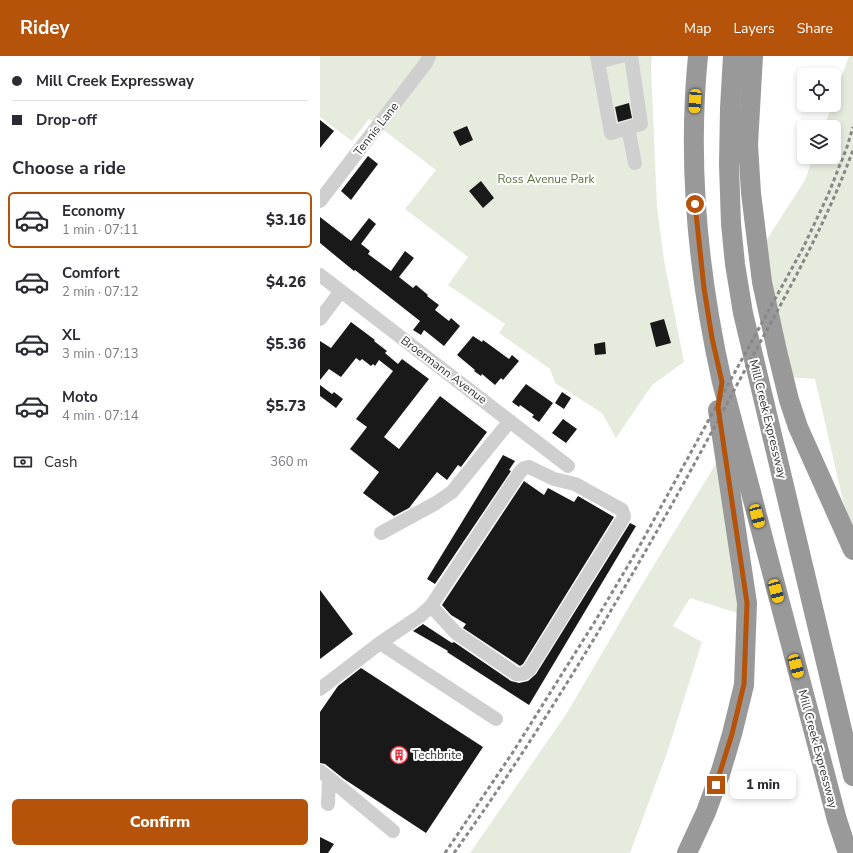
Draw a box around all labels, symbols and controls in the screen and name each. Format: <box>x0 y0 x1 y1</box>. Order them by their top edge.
text: Ridey <box>20 15 69 41</box>
text: Map <box>684 19 711 38</box>
text: Layers <box>733 19 775 38</box>
text: Share <box>797 19 833 38</box>
map controls <box>797 68 841 164</box>
button: locate <box>797 68 841 112</box>
text: Mill Creek Expressway <box>36 71 194 91</box>
car <box>688 89 702 113</box>
street label: Tennis Lane <box>350 99 402 159</box>
text: Drop-off <box>36 110 97 130</box>
button: layers <box>797 120 841 164</box>
text: Choose a ride <box>12 156 126 180</box>
park label: Ross Avenue Park <box>497 171 596 187</box>
route start <box>686 195 704 213</box>
text: Economy <box>62 201 125 221</box>
icon: car <box>14 202 50 238</box>
text: $3.16 <box>266 210 306 230</box>
text: 1 min · 07:11 <box>62 221 138 239</box>
text: Comfort <box>62 263 119 283</box>
icon: car <box>14 264 50 300</box>
text: $4.26 <box>266 272 306 292</box>
text: 2 min · 07:12 <box>62 283 138 301</box>
text: XL <box>62 325 81 345</box>
icon: car <box>14 326 50 362</box>
street label: Broermann Avenue <box>398 332 490 408</box>
text: $5.36 <box>266 334 306 354</box>
text: 3 min · 07:13 <box>62 345 138 363</box>
street label: Mill Creek Expressway <box>745 358 791 481</box>
text: Moto <box>62 387 98 407</box>
icon: car <box>14 388 50 424</box>
text: $5.73 <box>266 396 306 416</box>
text: 4 min · 07:14 <box>62 407 138 425</box>
icon: cash <box>12 451 34 473</box>
text: Cash <box>44 452 78 472</box>
text: 360 m <box>270 453 308 471</box>
car <box>748 503 766 529</box>
car <box>767 578 785 604</box>
car <box>787 653 805 679</box>
street label: Mill Creek Expressway <box>794 688 842 811</box>
building icon: Techbrite <box>389 745 409 765</box>
place label: Techbrite <box>412 747 462 763</box>
callout: 1 min <box>730 771 796 799</box>
route end <box>707 776 725 794</box>
text: 1 min <box>746 776 780 794</box>
button: Confirm <box>12 799 308 845</box>

